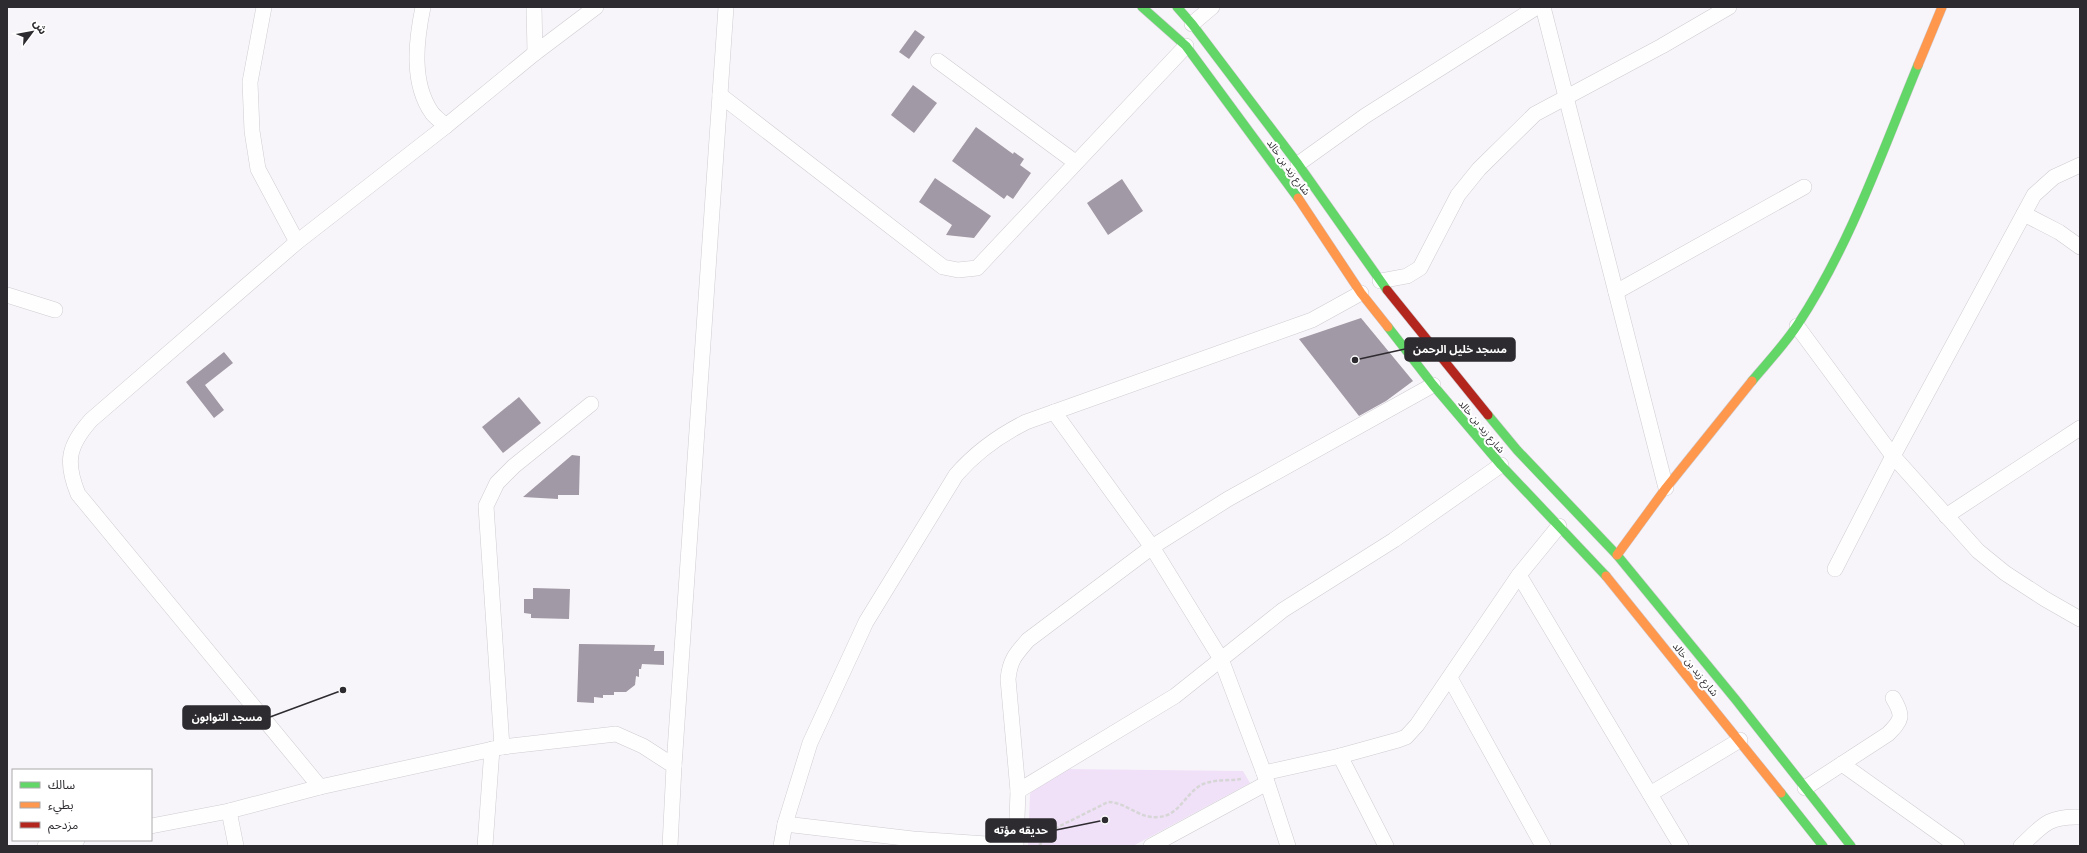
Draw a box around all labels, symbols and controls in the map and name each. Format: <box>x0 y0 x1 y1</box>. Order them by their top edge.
north arrow <box>12 12 52 52</box>
text: ش <box>31 17 50 37</box>
street label: شارع زيد بن خالد <box>1263 137 1313 198</box>
callout: مسجد خليل الرحمن <box>1405 338 1515 361</box>
text: مسجد خليل الرحمن <box>1413 342 1507 356</box>
street label: شارع زيد بن خالد <box>1455 397 1508 456</box>
street label: شارع زيد بن خالد <box>1669 640 1721 700</box>
callout: مسجد التوابون <box>183 706 270 729</box>
text: مسجد التوابون <box>192 710 262 724</box>
legend <box>12 769 152 841</box>
text: سالك <box>48 777 75 792</box>
text: بطيء <box>48 797 74 815</box>
text: مزدحم <box>48 817 78 834</box>
callout: حديقه مؤته <box>986 819 1056 842</box>
text: حديقه مؤته <box>994 823 1048 837</box>

